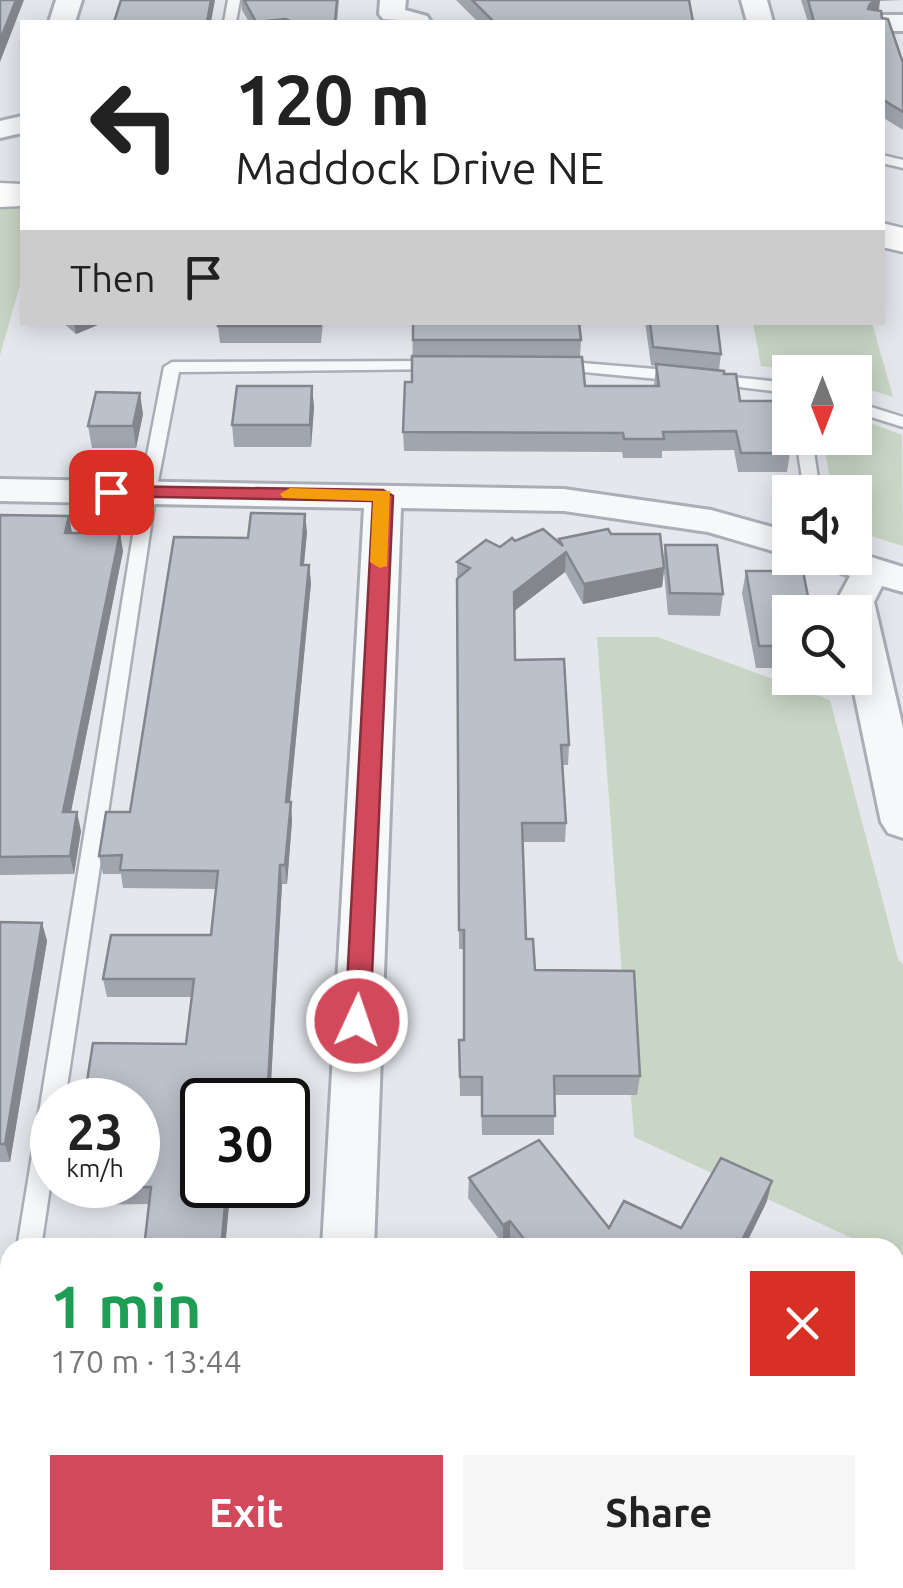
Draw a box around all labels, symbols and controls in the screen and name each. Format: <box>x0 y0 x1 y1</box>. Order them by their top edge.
icon: left <box>70 60 200 190</box>
text: 120 m <box>235 60 430 138</box>
text: Maddock Drive NE <box>235 142 604 193</box>
icon: arrive <box>176 250 231 305</box>
text: Then <box>70 257 156 299</box>
north arrow <box>772 355 872 455</box>
map controls <box>772 355 872 695</box>
pin <box>69 450 154 535</box>
icon: arrive <box>84 465 139 520</box>
button: sound <box>772 475 872 575</box>
button: search <box>772 595 872 695</box>
position arrow <box>305 969 409 1073</box>
speed limit sign: 30 <box>180 1078 310 1208</box>
text: 23 <box>67 1103 123 1159</box>
text: km/h <box>66 1154 124 1182</box>
button: close <box>750 1271 855 1376</box>
text: 1 min <box>50 1272 202 1339</box>
text: 170 m · 13:44 <box>50 1343 242 1379</box>
button: Exit <box>50 1455 443 1570</box>
button: Share <box>463 1455 855 1570</box>

